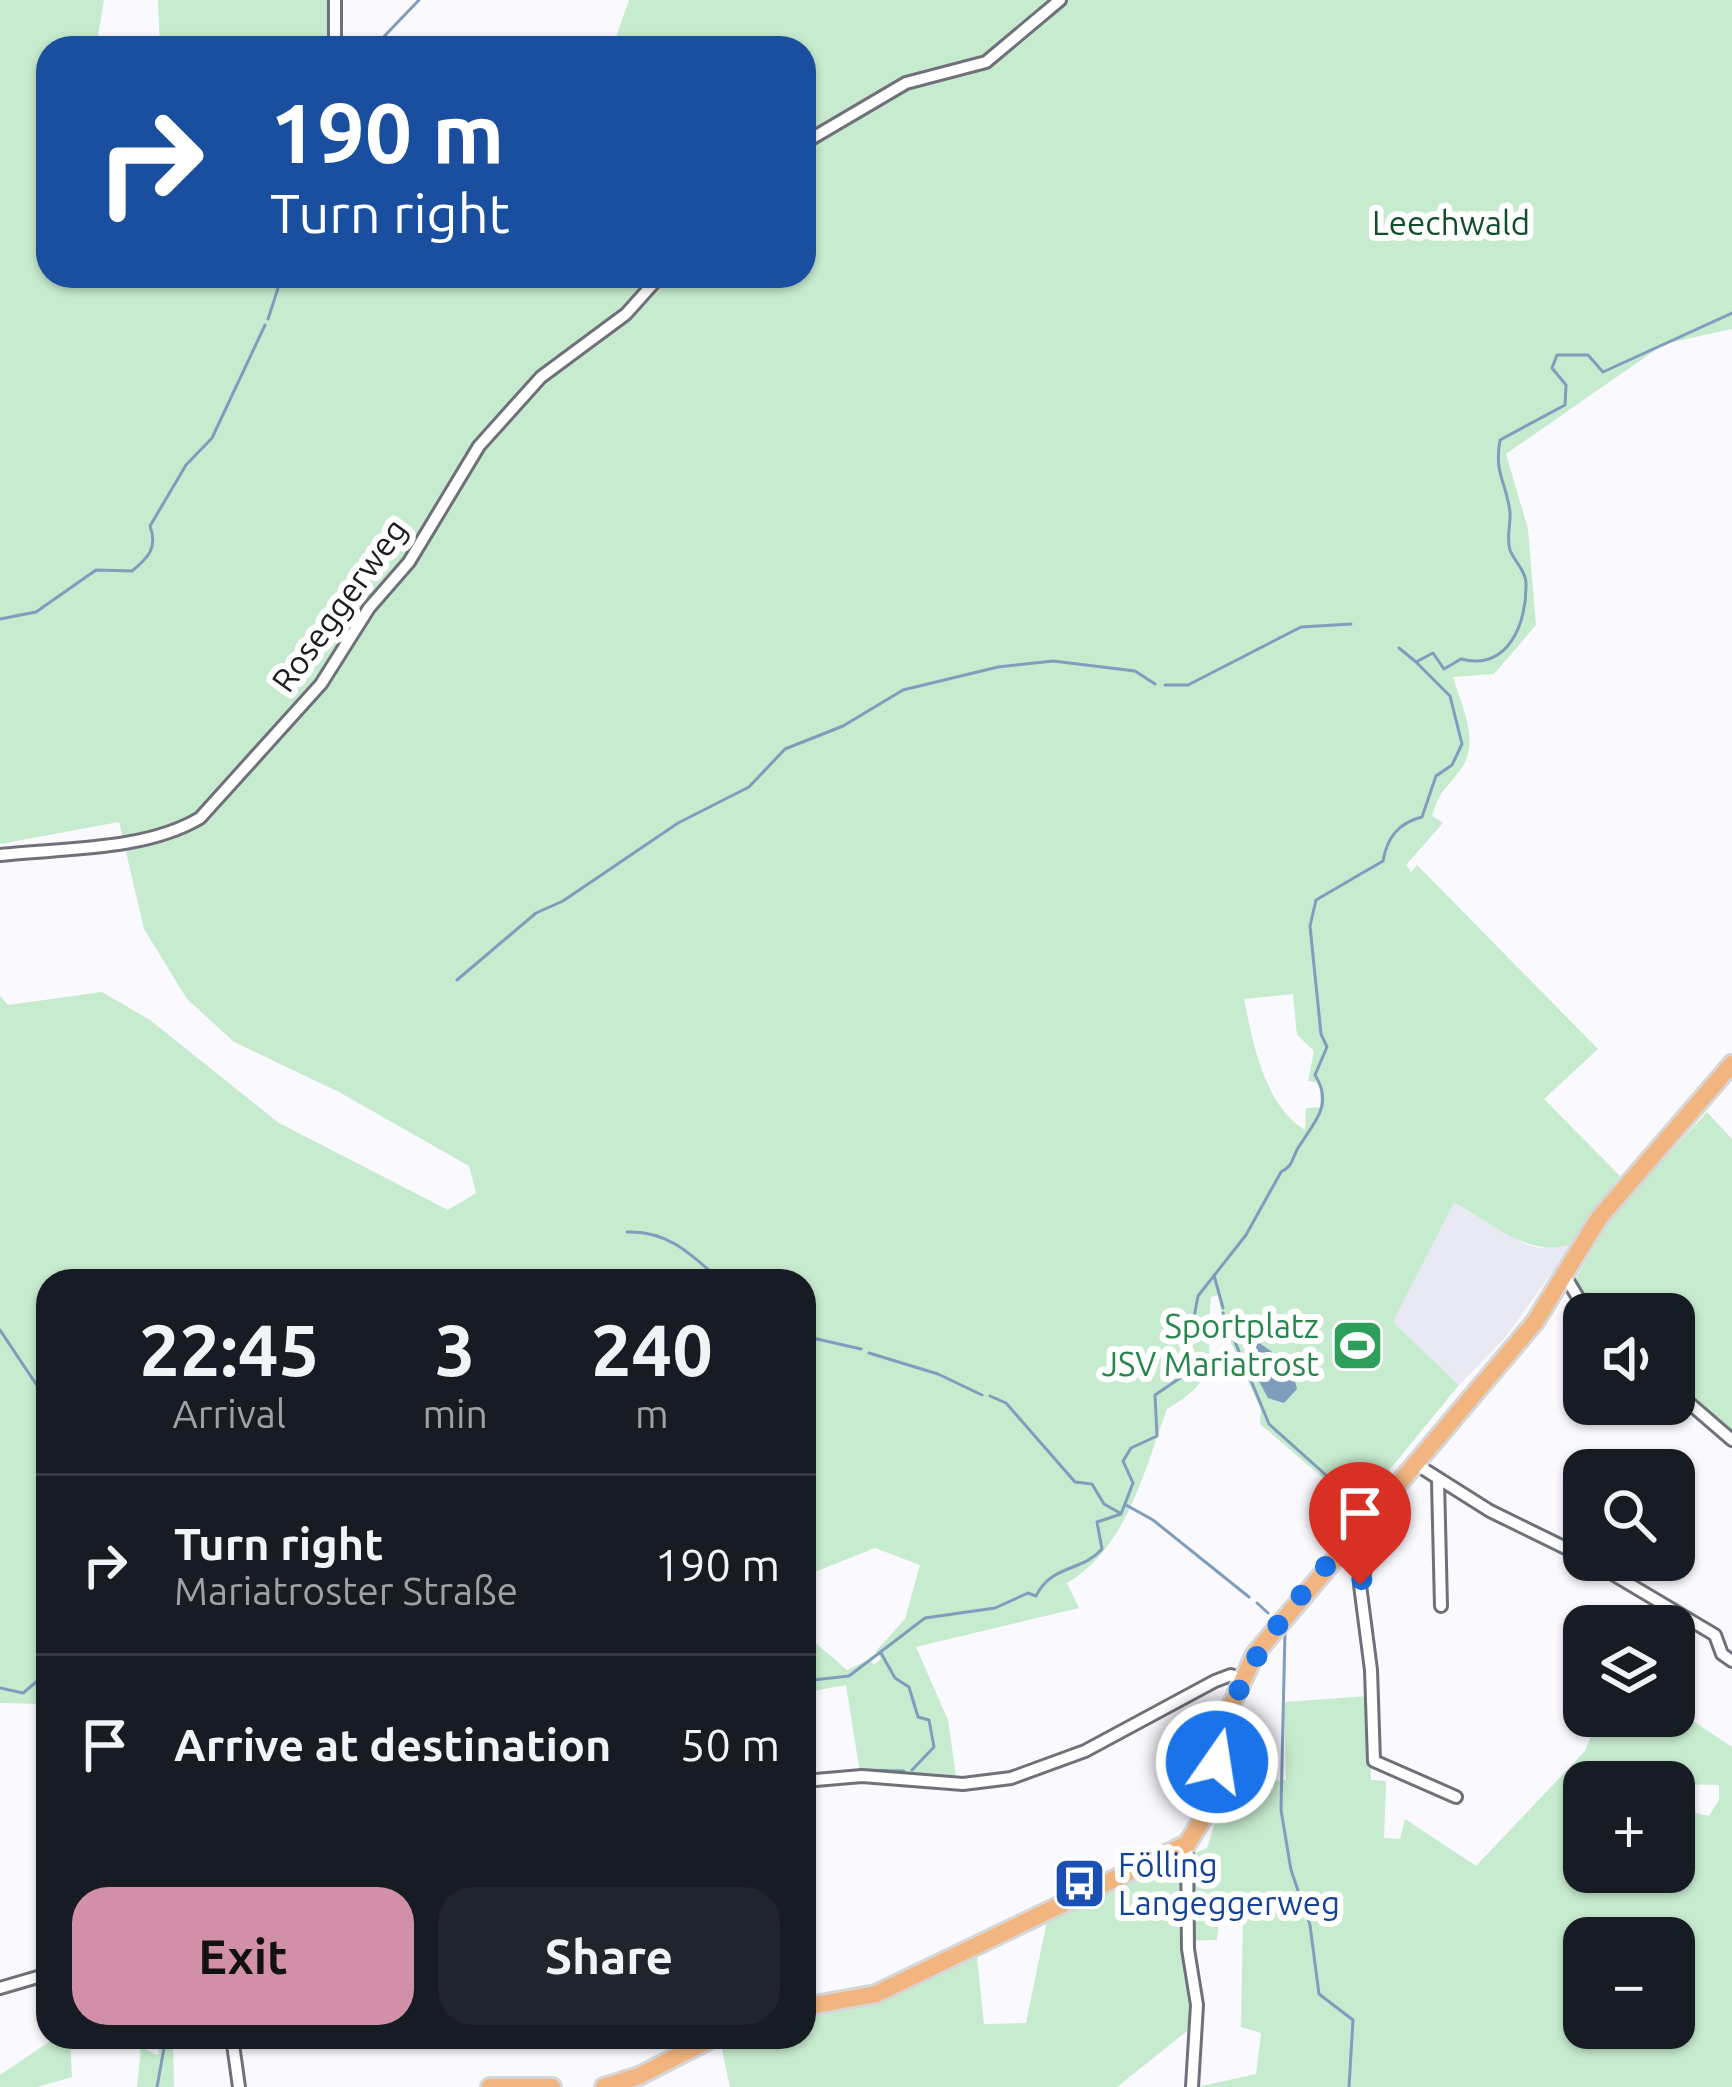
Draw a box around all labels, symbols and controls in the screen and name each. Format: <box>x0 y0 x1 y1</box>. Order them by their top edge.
icon: right <box>72 84 228 240</box>
text: 190 m <box>270 85 504 179</box>
text: Turn right <box>270 183 510 243</box>
park label: Leechwald <box>1372 204 1530 241</box>
street label: Roseggerweg <box>264 511 414 698</box>
map controls <box>1563 1293 1695 2049</box>
button: sound <box>1563 1293 1695 1425</box>
place label: Sportplatz JSV Mariatrost <box>1102 1307 1319 1382</box>
text: 22:45 <box>139 1309 319 1390</box>
text: 3 <box>435 1309 475 1390</box>
text: 240 <box>591 1309 713 1390</box>
sports icon: Sportplatz JSV Mariatrost <box>1330 1317 1386 1373</box>
text: Arrival <box>172 1392 286 1435</box>
text: min <box>422 1392 488 1435</box>
text: m <box>635 1392 669 1435</box>
button: search <box>1563 1449 1695 1581</box>
pin <box>1309 1462 1411 1585</box>
icon: arrive <box>1327 1480 1393 1546</box>
text: Turn right <box>174 1518 383 1569</box>
icon: right <box>72 1532 138 1598</box>
text: 190 m <box>655 1539 780 1590</box>
text: Mariatroster Straße <box>174 1569 518 1612</box>
button: layers <box>1563 1605 1695 1737</box>
position arrow <box>1154 1699 1280 1825</box>
icon: arrive <box>72 1712 138 1778</box>
text: Arrive at destination <box>174 1719 611 1770</box>
text: 50 m <box>680 1719 780 1770</box>
button: + <box>1563 1761 1695 1893</box>
place label: Fölling Langeggerweg <box>1118 1846 1340 1921</box>
bus stop icon: Fölling Langeggerweg <box>1051 1856 1107 1912</box>
button: Exit <box>72 1887 414 2025</box>
button: Share <box>438 1887 780 2025</box>
button: − <box>1563 1917 1695 2049</box>

